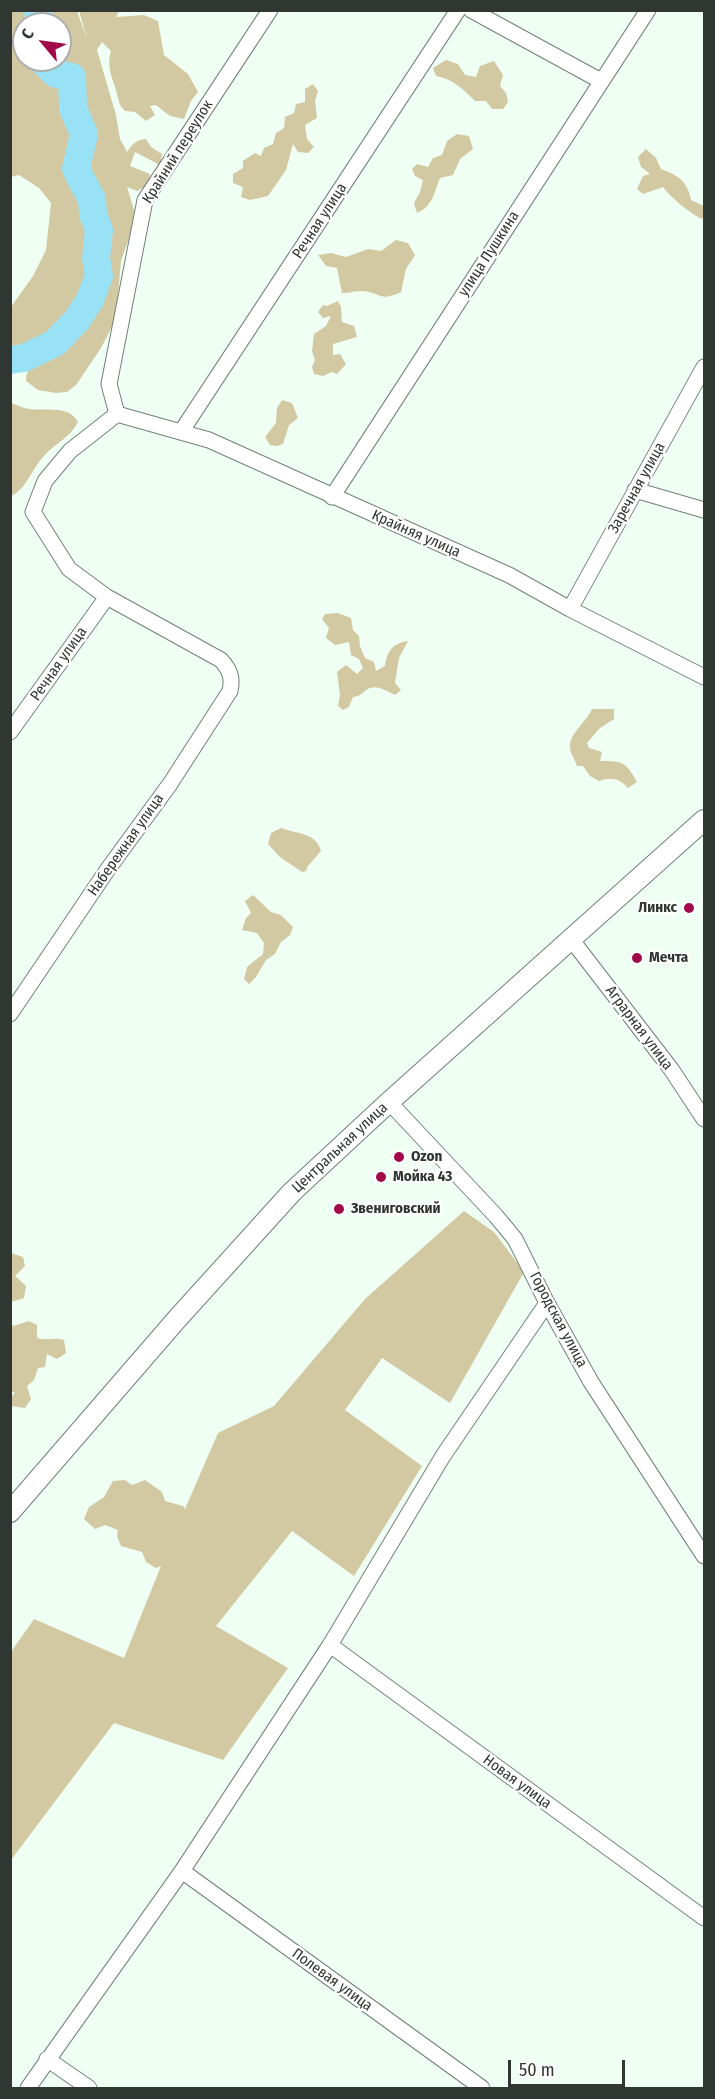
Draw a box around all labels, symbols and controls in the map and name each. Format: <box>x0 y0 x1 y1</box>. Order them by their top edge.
north arrow <box>12 12 72 72</box>
text: С <box>17 26 38 42</box>
street label: Крайний переулок <box>139 97 217 207</box>
street label: Речная улица <box>289 180 351 262</box>
street label: улица Пушкина <box>455 208 523 300</box>
street label: Заречная улица <box>605 439 669 537</box>
street label: Крайняя улица <box>369 506 463 562</box>
street label: Речная улица <box>27 624 91 704</box>
street label: Набережная улица <box>84 791 168 899</box>
place label: Линкс <box>638 899 677 917</box>
marker: Линкс <box>682 901 696 915</box>
place label: Мечта <box>649 949 688 967</box>
marker: Мечта <box>630 951 644 965</box>
street label: Аграрная улица <box>601 982 677 1074</box>
street label: Центральная улица <box>288 1099 392 1197</box>
place label: Ozon <box>411 1148 442 1166</box>
marker: Ozon <box>392 1150 406 1164</box>
place label: Мойка 43 <box>393 1168 452 1186</box>
marker: Мойка 43 <box>374 1170 388 1184</box>
place label: Звениговский <box>351 1200 441 1218</box>
marker: Звениговский <box>332 1202 346 1216</box>
street label: Городская улица <box>525 1269 591 1371</box>
street label: Новая улица <box>479 1751 555 1813</box>
street label: Полевая улица <box>288 1945 376 2015</box>
scale bar <box>511 2048 628 2086</box>
text: 50 m <box>519 2059 555 2081</box>

